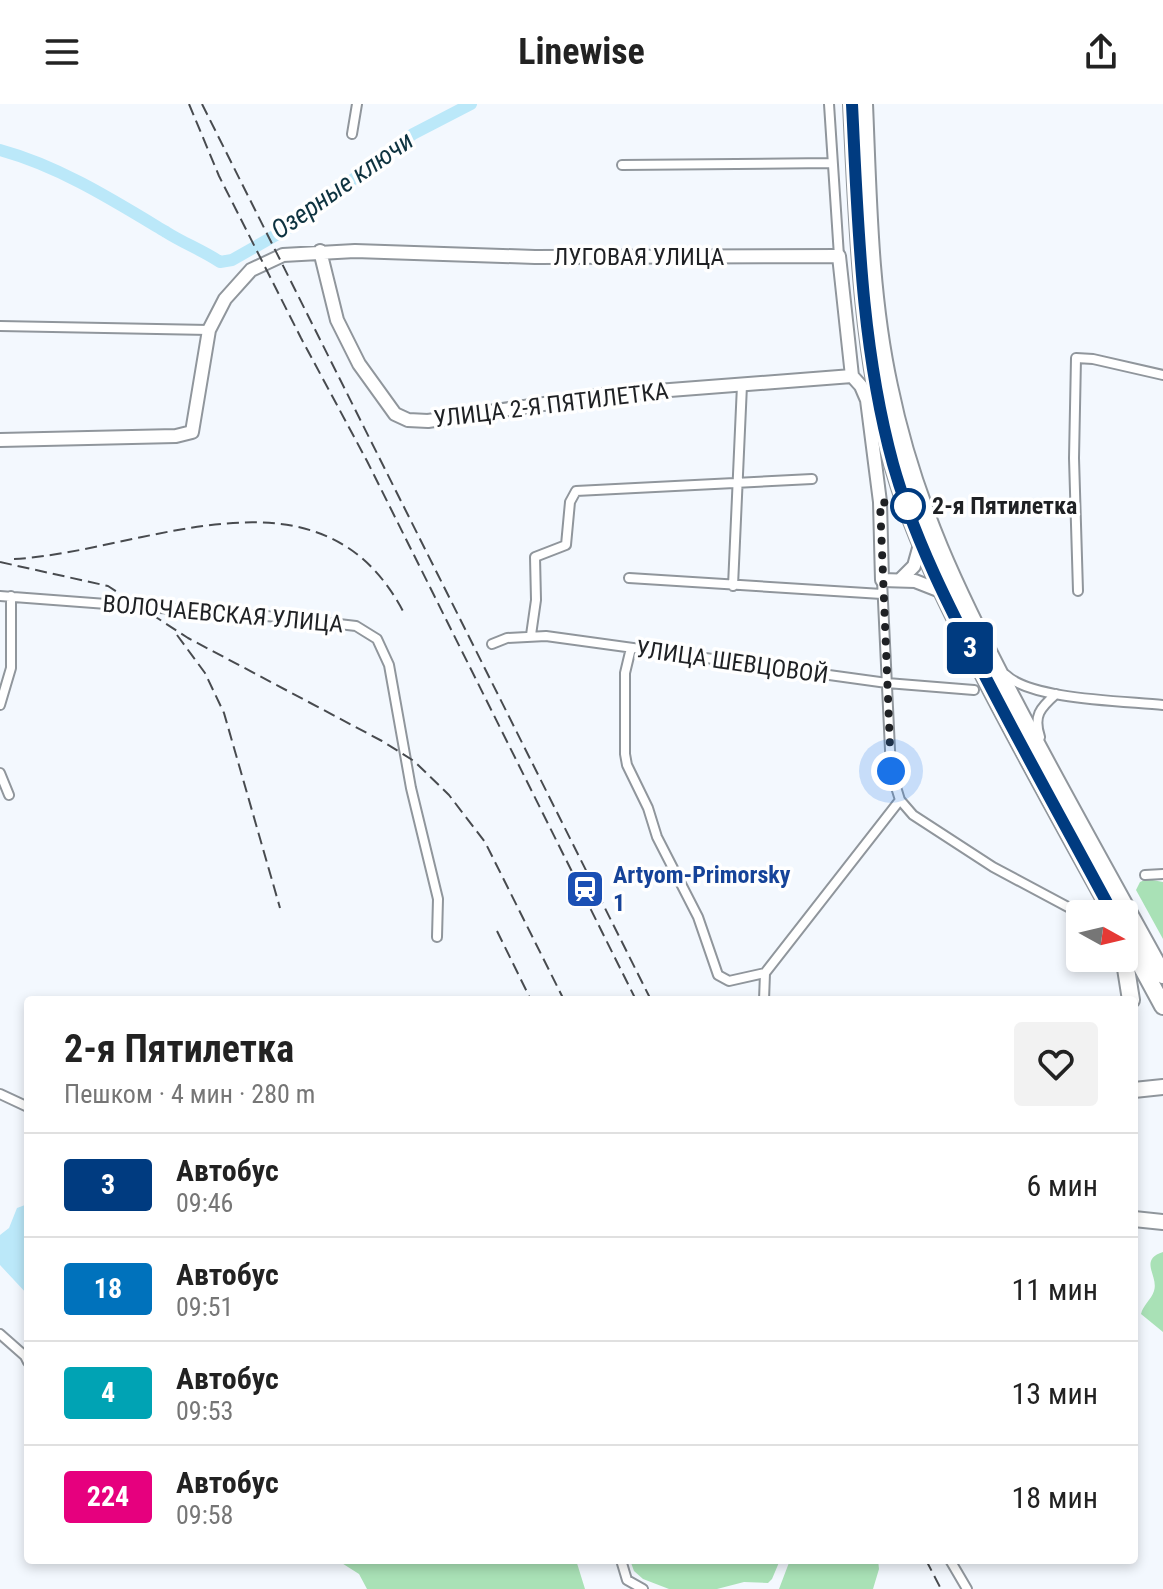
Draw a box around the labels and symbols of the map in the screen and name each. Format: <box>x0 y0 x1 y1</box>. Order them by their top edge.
water label: Озерные ключи <box>265 125 419 245</box>
street label: ЛУГОВАЯ УЛИЦА <box>554 243 725 271</box>
street label: УЛИЦА 2-Я ПЯТИЛЕТКА <box>432 377 670 433</box>
marker: 2-я Пятилетка <box>891 489 925 523</box>
place label: 2-я Пятилетка <box>932 492 1077 520</box>
street label: ВОЛОЧАЕВСКАЯ УЛИЦА <box>102 590 345 638</box>
line badge: 3 <box>944 622 996 674</box>
street label: УЛИЦА ШЕВЦОВОЙ <box>634 635 830 689</box>
your location <box>871 751 911 791</box>
place label: Artyom-Primorsky 1 <box>613 861 791 917</box>
station icon: Artyom-Primorsky 1 <box>564 868 606 910</box>
north arrow <box>1066 900 1138 972</box>

